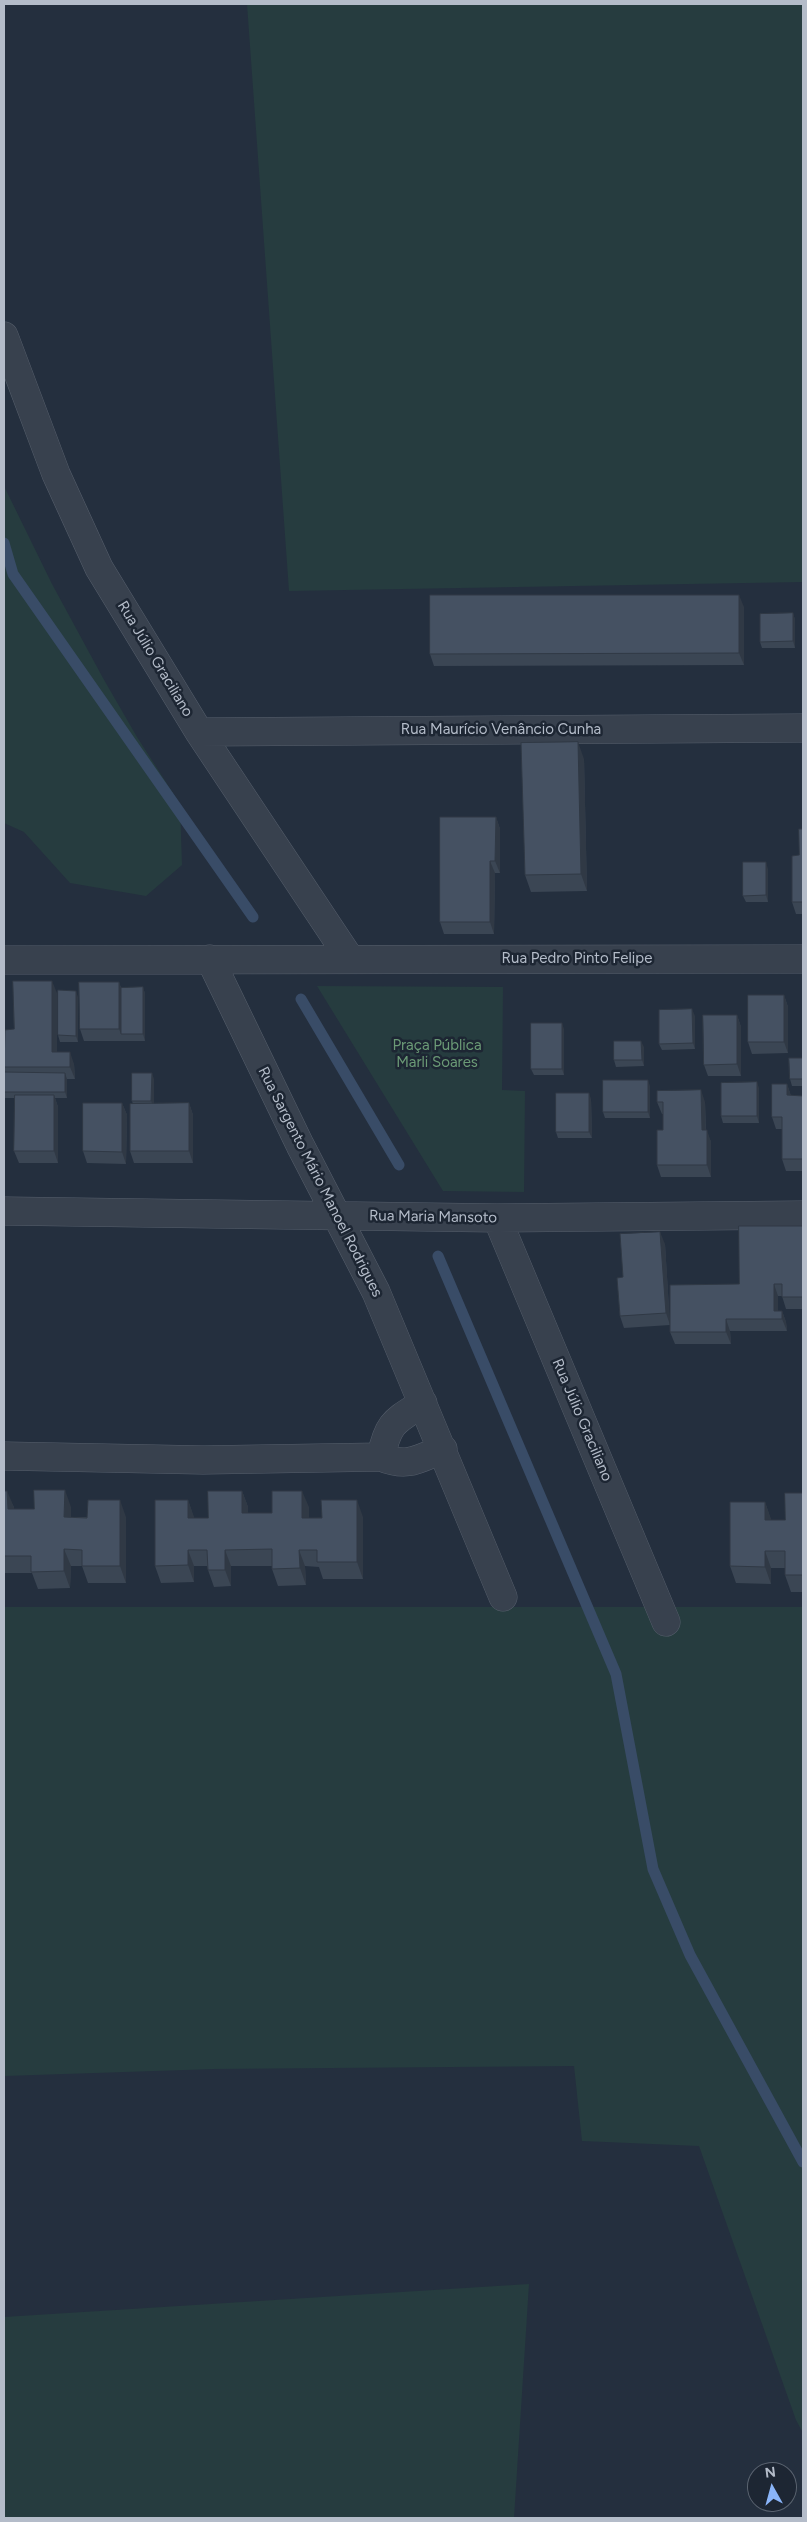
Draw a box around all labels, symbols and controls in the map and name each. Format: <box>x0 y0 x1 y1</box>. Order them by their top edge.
street label: Rua Júlio Graciliano <box>113 598 197 720</box>
street label: Rua Maurício Venâncio Cunha <box>401 721 601 739</box>
street label: Rua Pedro Pinto Felipe <box>502 950 652 968</box>
park label: Praça Pública Marli Soares <box>392 1037 482 1072</box>
street label: Rua Sargento Mário Manoel Rodrigues <box>254 1064 386 1300</box>
street label: Rua Maria Mansoto <box>369 1207 497 1227</box>
street label: Rua Júlio Graciliano <box>548 1356 616 1484</box>
north arrow <box>747 2462 797 2512</box>
text: N <box>764 2464 777 2482</box>

